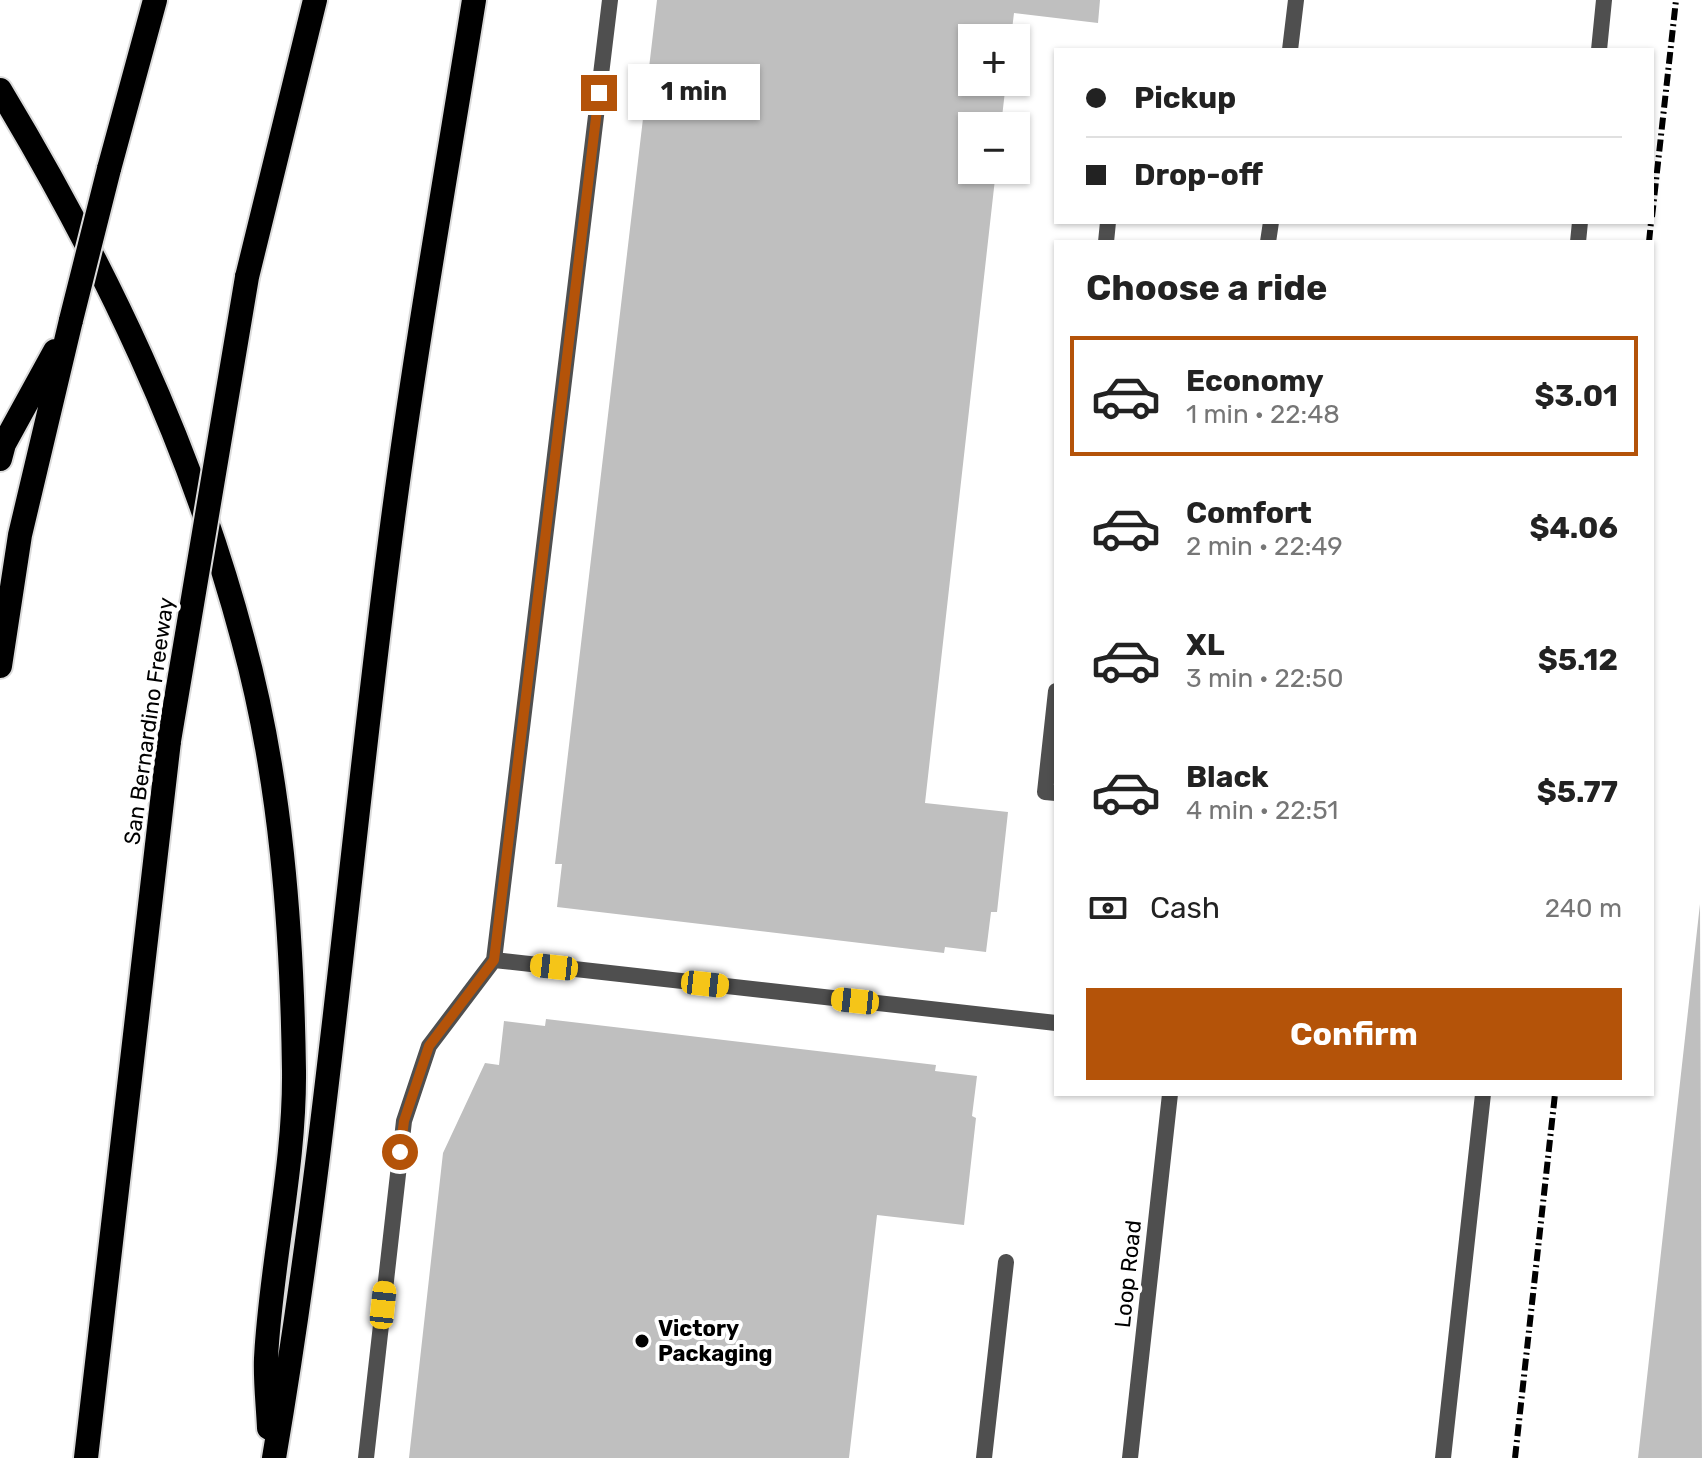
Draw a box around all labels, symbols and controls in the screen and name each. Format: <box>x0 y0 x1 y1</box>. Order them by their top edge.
map controls <box>958 24 1030 184</box>
button: + <box>958 24 1030 96</box>
callout: 1 min <box>627 65 759 121</box>
route end <box>581 75 617 111</box>
text: 1 min <box>661 76 727 107</box>
text: Pickup <box>1134 80 1236 116</box>
button: − <box>958 112 1030 184</box>
text: Drop-off <box>1134 157 1263 193</box>
text: Choose a ride <box>1086 266 1327 309</box>
icon: car <box>1090 360 1162 432</box>
text: Economy <box>1186 363 1324 399</box>
text: $3.01 <box>1535 378 1618 414</box>
text: 1 min · 22:48 <box>1186 399 1340 430</box>
icon: car <box>1090 492 1162 564</box>
text: Comfort <box>1186 495 1312 531</box>
text: $4.06 <box>1529 510 1618 546</box>
text: 2 min · 22:49 <box>1186 531 1343 562</box>
street label: San Bernardino Freeway <box>118 596 180 846</box>
icon: car <box>1090 624 1162 696</box>
text: XL <box>1186 627 1225 663</box>
text: $5.12 <box>1538 642 1618 678</box>
text: 3 min · 22:50 <box>1186 663 1344 694</box>
icon: car <box>1090 756 1162 828</box>
text: Black <box>1186 759 1269 795</box>
text: $5.77 <box>1537 774 1618 810</box>
text: 4 min · 22:51 <box>1186 795 1338 826</box>
icon: cash <box>1086 886 1130 930</box>
text: Cash <box>1150 890 1220 926</box>
text: 240 m <box>1545 893 1622 924</box>
car <box>529 953 579 981</box>
car <box>680 970 730 998</box>
car <box>830 987 880 1015</box>
button: Confirm <box>1086 988 1622 1080</box>
route start <box>382 1134 418 1170</box>
street label: Loop Road <box>1109 1219 1147 1329</box>
car <box>369 1280 397 1330</box>
place label: Victory Packaging <box>658 1315 773 1367</box>
marker: Victory Packaging <box>633 1332 651 1350</box>

